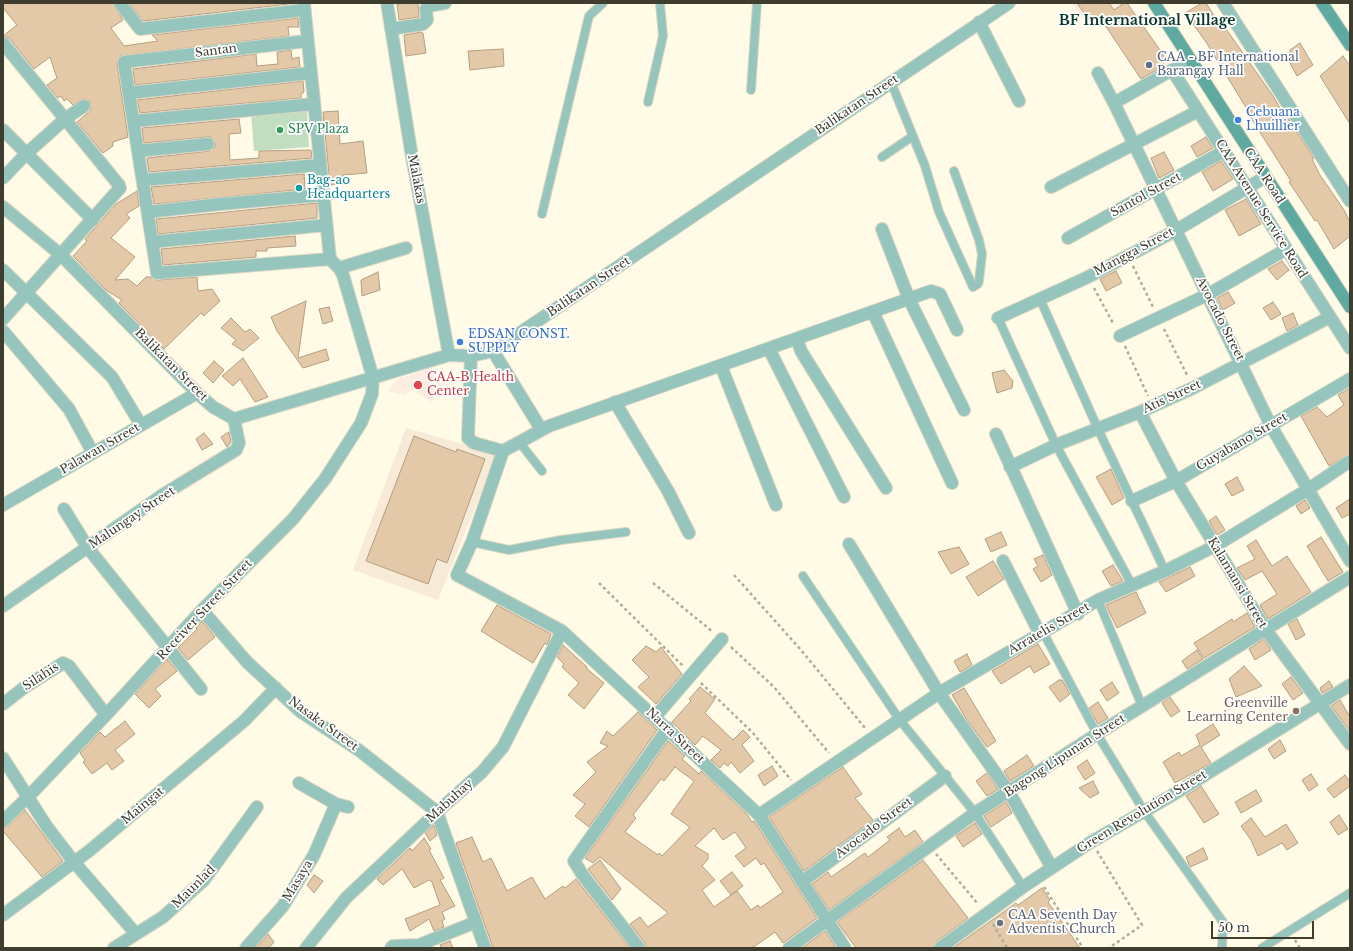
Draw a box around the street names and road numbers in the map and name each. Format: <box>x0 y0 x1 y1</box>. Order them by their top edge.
street label: Santan <box>194 41 238 61</box>
street label: Balikatan Street <box>813 72 901 138</box>
street label: CAA Avenue Service Road <box>1212 137 1310 281</box>
street label: CAA Road <box>1241 145 1287 207</box>
street label: Malakas <box>404 153 428 205</box>
street label: Santol Street <box>1108 170 1184 220</box>
street label: Mangga Street <box>1092 225 1176 279</box>
street label: Balikatan Street <box>545 254 633 320</box>
street label: Avocado Street <box>1193 275 1247 363</box>
street label: Balikatan Street <box>132 326 210 404</box>
street label: Atis Street <box>1140 377 1204 417</box>
street label: Guyabano Street <box>1194 410 1290 474</box>
street label: Palawan Street <box>58 420 142 478</box>
street label: Malungay Street <box>86 484 178 552</box>
street label: Kalamansi Street <box>1204 535 1270 631</box>
street label: Receiver Street Street <box>155 557 255 663</box>
street label: Arratelis Street <box>1006 600 1092 658</box>
street label: Silahis <box>20 660 62 694</box>
street label: Nasaka Street <box>285 694 361 754</box>
street label: Narra Street <box>643 705 707 767</box>
street label: Bagong Lipunan Street <box>1002 711 1128 801</box>
street label: Green Revolution Street <box>1075 768 1209 856</box>
street label: Mabuhay <box>424 776 476 826</box>
street label: Maingat <box>119 784 167 828</box>
street label: Avocado Street <box>833 795 915 861</box>
street label: Masaya <box>280 858 316 904</box>
street label: Maunlad <box>170 863 218 911</box>

